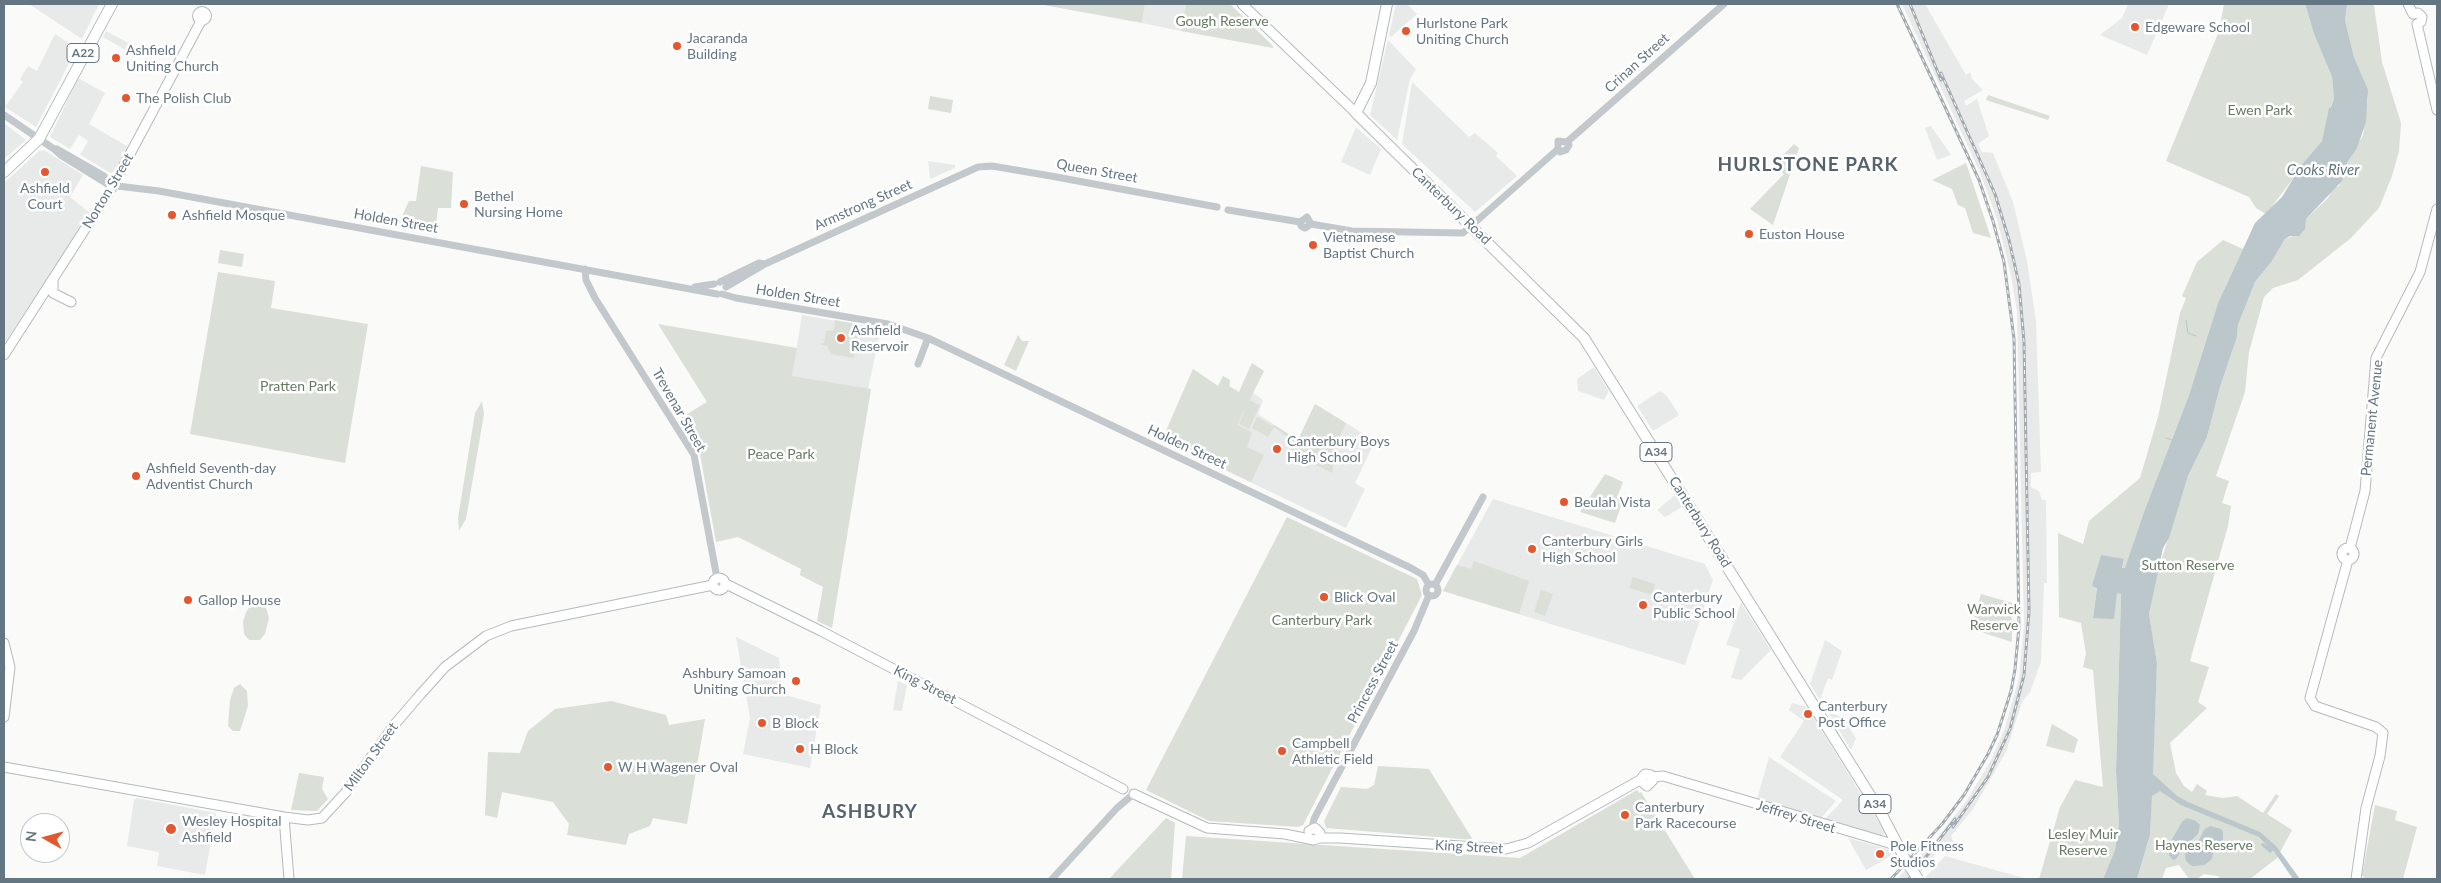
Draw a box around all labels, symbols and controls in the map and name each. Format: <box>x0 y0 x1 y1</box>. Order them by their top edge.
park label: Gough Reserve <box>1175 13 1269 29</box>
place label: Hurlstone Park Uniting Church <box>1416 15 1509 48</box>
place label: Edgeware School <box>2145 19 2250 35</box>
marker: Edgeware School <box>2129 21 2141 33</box>
marker: Hurlstone Park Uniting Church <box>1400 25 1412 37</box>
place label: Jacaranda Building <box>687 30 748 62</box>
street label: Crinan Street <box>1601 30 1673 96</box>
marker: Jacaranda Building <box>671 40 683 52</box>
place label: Ashfield Uniting Church <box>126 42 219 74</box>
road number: A22 <box>67 44 99 62</box>
marker: Ashfield Uniting Church <box>110 52 122 64</box>
place label: The Polish Club <box>136 90 231 106</box>
marker: The Polish Club <box>120 92 132 104</box>
park label: Ewen Park <box>2228 102 2292 118</box>
street label: Norton Street <box>79 150 137 232</box>
district label: HURLSTONE PARK <box>1716 154 1900 176</box>
street label: Queen Street <box>1055 156 1139 186</box>
water label: Cooks River <box>2287 161 2359 179</box>
street label: Canterbury Road <box>1408 164 1494 248</box>
marker: Ashfield Court <box>39 166 51 178</box>
street label: Armstrong Street <box>811 176 915 234</box>
place label: Ashfield Court <box>20 180 70 212</box>
place label: Bethel Nursing Home <box>474 188 563 220</box>
marker: Bethel Nursing Home <box>458 198 470 210</box>
street label: Holden Street <box>353 205 439 237</box>
place label: Ashfield Mosque <box>182 207 285 223</box>
marker: Ashfield Mosque <box>166 209 178 221</box>
place label: Euston House <box>1759 226 1845 242</box>
marker: Euston House <box>1743 228 1755 240</box>
place label: Vietnamese Baptist Church <box>1323 229 1414 262</box>
marker: Vietnamese Baptist Church <box>1307 239 1319 251</box>
street label: Holden Street <box>755 281 841 311</box>
place label: Ashfield Reservoir <box>851 322 909 354</box>
marker: Ashfield Reservoir <box>835 332 847 344</box>
street label: Permanent Avenue <box>2358 359 2386 477</box>
street label: Trevenar Street <box>648 365 710 455</box>
park label: Pratten Park <box>260 378 336 394</box>
street label: Holden Street <box>1145 421 1229 473</box>
place label: Canterbury Boys High School <box>1287 433 1390 466</box>
road number: A34 <box>1640 442 1672 462</box>
marker: Canterbury Boys High School <box>1271 443 1283 455</box>
park label: Peace Park <box>747 446 815 462</box>
place label: Ashfield Seventh-day Adventist Church <box>146 460 276 492</box>
marker: Ashfield Seventh-day Adventist Church <box>130 470 142 482</box>
street label: Canterbury Road <box>1665 473 1735 571</box>
place label: Beulah Vista <box>1574 494 1651 510</box>
marker: Beulah Vista <box>1558 496 1570 508</box>
place label: Canterbury Girls High School <box>1542 533 1643 566</box>
marker: Canterbury Girls High School <box>1526 543 1538 555</box>
park label: Sutton Reserve <box>2142 557 2234 573</box>
place label: Blick Oval <box>1334 589 1395 605</box>
place label: Canterbury Public School <box>1653 589 1735 622</box>
marker: Blick Oval <box>1318 591 1330 603</box>
place label: Gallop House <box>198 592 281 608</box>
marker: Gallop House <box>182 594 194 606</box>
marker: Canterbury Public School <box>1637 599 1649 611</box>
park label: Warwick Reserve <box>1967 601 2021 634</box>
park label: Canterbury Park <box>1272 612 1372 628</box>
street label: Princess Street <box>1344 638 1402 726</box>
street label: King Street <box>891 662 959 708</box>
place label: Ashbury Samoan Uniting Church <box>682 665 786 698</box>
marker: Ashbury Samoan Uniting Church <box>790 675 802 687</box>
place label: Canterbury Post Office <box>1818 698 1887 730</box>
marker: Canterbury Post Office <box>1802 708 1814 720</box>
place label: B Block <box>772 715 819 731</box>
marker: B Block <box>756 717 768 729</box>
street label: Milton Street <box>340 719 402 795</box>
place label: Campbell Athletic Field <box>1292 735 1373 768</box>
place label: H Block <box>810 741 858 757</box>
marker: H Block <box>794 743 806 755</box>
marker: Campbell Athletic Field <box>1276 745 1288 757</box>
place label: W H Wagener Oval <box>618 759 738 775</box>
marker: W H Wagener Oval <box>602 761 614 773</box>
road number: A34 <box>1859 794 1891 814</box>
street label: Jeffrey Street <box>1754 797 1838 837</box>
place label: Canterbury Park Racecourse <box>1635 799 1736 832</box>
district label: ASHBURY <box>821 801 919 823</box>
marker: Canterbury Park Racecourse <box>1619 809 1631 821</box>
north arrow <box>20 813 70 863</box>
place label: Wesley Hospital Ashfield <box>182 813 281 846</box>
marker: Wesley Hospital Ashfield <box>164 822 178 836</box>
park label: Lesley Muir Reserve <box>2048 826 2118 859</box>
text: N <box>22 830 40 843</box>
street label: King Street <box>1435 837 1503 857</box>
park label: Haynes Reserve <box>2155 837 2253 853</box>
place label: Pole Fitness Studios <box>1890 838 1964 870</box>
marker: Pole Fitness Studios <box>1874 848 1886 860</box>

